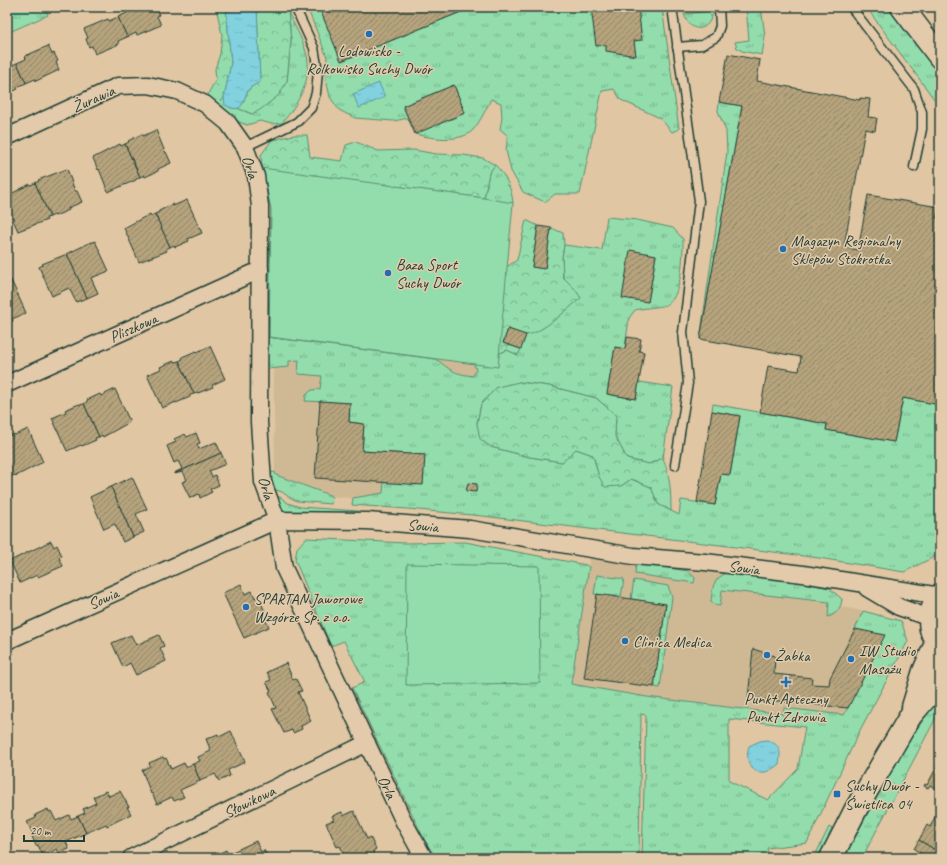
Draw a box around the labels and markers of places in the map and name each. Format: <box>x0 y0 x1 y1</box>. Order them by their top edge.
marker: Lodowisko - Rolkowisko Suchy Dwór <box>364 29 374 39</box>
place label: Lodowisko - Rolkowisko Suchy Dwór <box>306 41 434 79</box>
place label: Magazyn Regionalny Sklepów Stokrotka <box>791 231 902 269</box>
marker: Magazyn Regionalny Sklepów Stokrotka <box>778 244 788 254</box>
place label: Baza Sport Suchy Dwór <box>396 255 463 293</box>
marker: Baza Sport Suchy Dwór <box>383 268 393 278</box>
place label: SPARTAN Jaworowe Wzgórze Sp. z o.o. <box>254 589 364 627</box>
marker: SPARTAN Jaworowe Wzgórze Sp. z o.o. <box>241 602 251 612</box>
place label: Clinica Medica <box>633 632 713 652</box>
marker: Clinica Medica <box>620 636 630 646</box>
place label: IW Studio Masażu <box>859 641 916 679</box>
place label: Żabka <box>775 646 811 666</box>
marker: Żabka <box>762 650 772 660</box>
marker: IW Studio Masażu <box>846 654 856 664</box>
marker: Punkt Apteczny Punkt Zdrowia <box>781 677 791 687</box>
place label: Punkt Apteczny Punkt Zdrowia <box>744 689 829 727</box>
place label: Suchy Dwór - Świetlica 04 <box>845 776 919 814</box>
marker: Suchy Dwór - Świetlica 04 <box>832 789 842 799</box>

